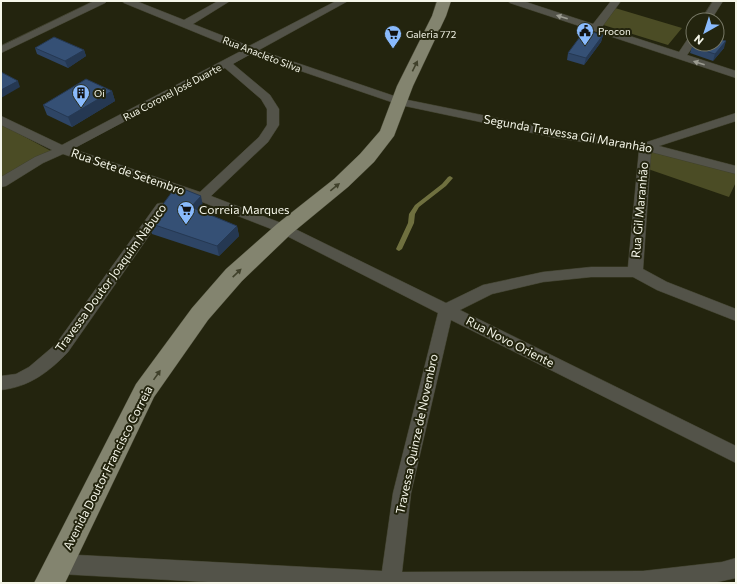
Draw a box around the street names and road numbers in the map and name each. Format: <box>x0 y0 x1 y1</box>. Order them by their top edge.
street label: Rua Anacleto Silva <box>221 34 303 74</box>
street label: Rua Coronel José Duarte <box>121 61 223 123</box>
street label: Segunda Travessa Gil Maranhão <box>483 111 654 155</box>
street label: Rua Sete de Setembro <box>70 145 187 197</box>
street label: Rua Gil Maranhão <box>628 161 650 258</box>
street label: Travessa Doutor Joaquim Nabuco <box>52 201 170 355</box>
street label: Rua Novo Oriente <box>464 313 557 369</box>
street label: Travessa Quinze de Novembro <box>392 352 440 515</box>
street label: Avenida Doutor Francisco Correia <box>60 383 155 552</box>

